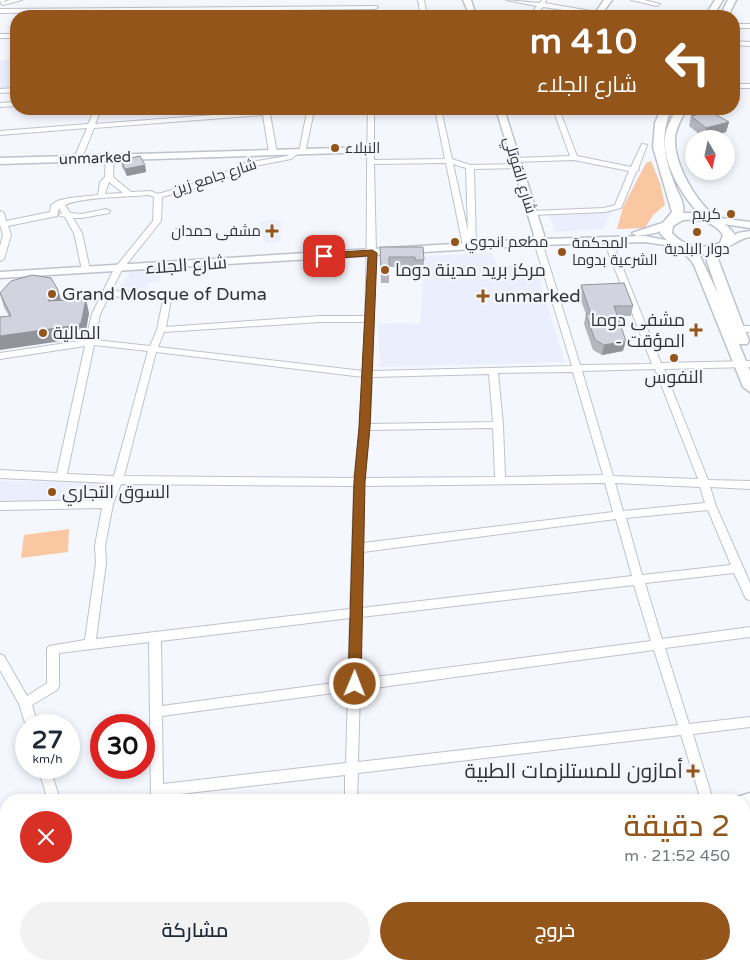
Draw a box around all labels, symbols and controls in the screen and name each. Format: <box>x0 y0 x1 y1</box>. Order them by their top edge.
text: 410 m <box>530 21 637 63</box>
icon: left <box>655 30 720 95</box>
text: شارع الجلاء <box>537 72 637 98</box>
north arrow <box>685 130 735 180</box>
map controls <box>685 130 735 180</box>
street label: شارع القوتلي <box>497 135 540 216</box>
place label: النبلاء <box>345 139 380 157</box>
marker: النبلاء <box>329 142 341 154</box>
street label: unmarked <box>59 148 131 168</box>
street label: شارع جامع زين <box>169 155 259 201</box>
place label: كريم <box>692 205 721 224</box>
marker: كريم <box>725 208 737 220</box>
place label: مشفى حمدان <box>171 222 261 241</box>
marker: مشفى حمدان <box>265 224 279 238</box>
marker: دوار البلدية <box>691 226 703 238</box>
place label: مطعم انجوي <box>465 233 548 254</box>
place label: المحكمة الشرعية بدوما <box>572 234 657 269</box>
pin <box>303 235 345 277</box>
marker: مطعم انجوي <box>449 236 461 248</box>
place label: دوار البلدية <box>664 240 730 258</box>
icon: arrive <box>310 242 338 270</box>
marker: المحكمة الشرعية بدوما <box>556 246 568 258</box>
street label: شارع الجلاء <box>144 251 228 280</box>
place label: مركز بريد مدينة دوما <box>395 259 546 281</box>
marker: مركز بريد مدينة دوما <box>379 264 391 276</box>
place label: Grand Mosque of Duma <box>62 283 267 305</box>
place label: unmarked <box>494 285 581 307</box>
marker: Grand Mosque of Duma <box>46 288 58 300</box>
marker: unmarked <box>476 289 490 303</box>
place label: مشفى دوما - المؤقت <box>591 309 685 352</box>
place label: المالية <box>53 322 101 344</box>
marker: مشفى دوما - المؤقت <box>689 323 703 337</box>
marker: المالية <box>37 327 49 339</box>
marker: النفوس <box>668 352 680 364</box>
place label: النفوس <box>645 366 703 388</box>
place label: السوق التجاري <box>62 481 170 506</box>
marker: السوق التجاري <box>46 486 58 498</box>
position arrow <box>328 657 380 709</box>
speed limit sign: 30 <box>90 714 155 779</box>
text: 27 <box>32 725 63 755</box>
text: km/h <box>32 752 63 766</box>
place label: أمازون للمستلزمات الطبية <box>465 758 683 784</box>
marker: أمازون للمستلزمات الطبية <box>687 765 699 777</box>
text: 2 دقيقة <box>623 808 730 845</box>
button: close <box>20 811 72 863</box>
text: 450 m · 21:52 <box>624 846 730 866</box>
button: مشاركة <box>20 902 370 960</box>
button: خروج <box>380 902 730 960</box>

